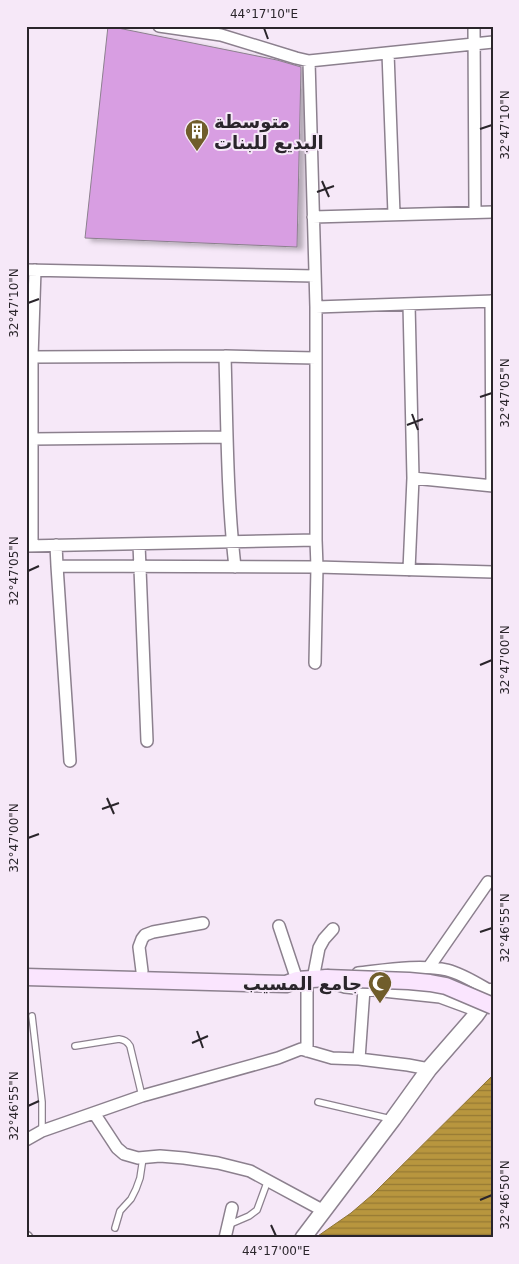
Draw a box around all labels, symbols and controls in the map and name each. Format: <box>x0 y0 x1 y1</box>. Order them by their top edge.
text: 44°17'10"E <box>230 7 298 21</box>
text: 32°47'10"N <box>498 90 512 160</box>
place label: متوسطة البديع للبنات <box>214 111 324 154</box>
building icon: متوسطة البديع للبنات <box>184 118 210 152</box>
text: 32°47'10"N <box>7 268 21 338</box>
text: 32°47'05"N <box>498 358 512 428</box>
text: 32°47'05"N <box>7 536 21 606</box>
text: 32°47'00"N <box>498 625 512 695</box>
text: 32°47'00"N <box>7 803 21 873</box>
text: 32°46'55"N <box>498 893 512 963</box>
mosque icon: جامع المسيب <box>367 970 393 1004</box>
place label: جامع المسيب <box>243 973 362 995</box>
text: 32°46'55"N <box>7 1071 21 1141</box>
text: 32°46'50"N <box>498 1160 512 1230</box>
text: 44°17'00"E <box>242 1244 310 1258</box>

